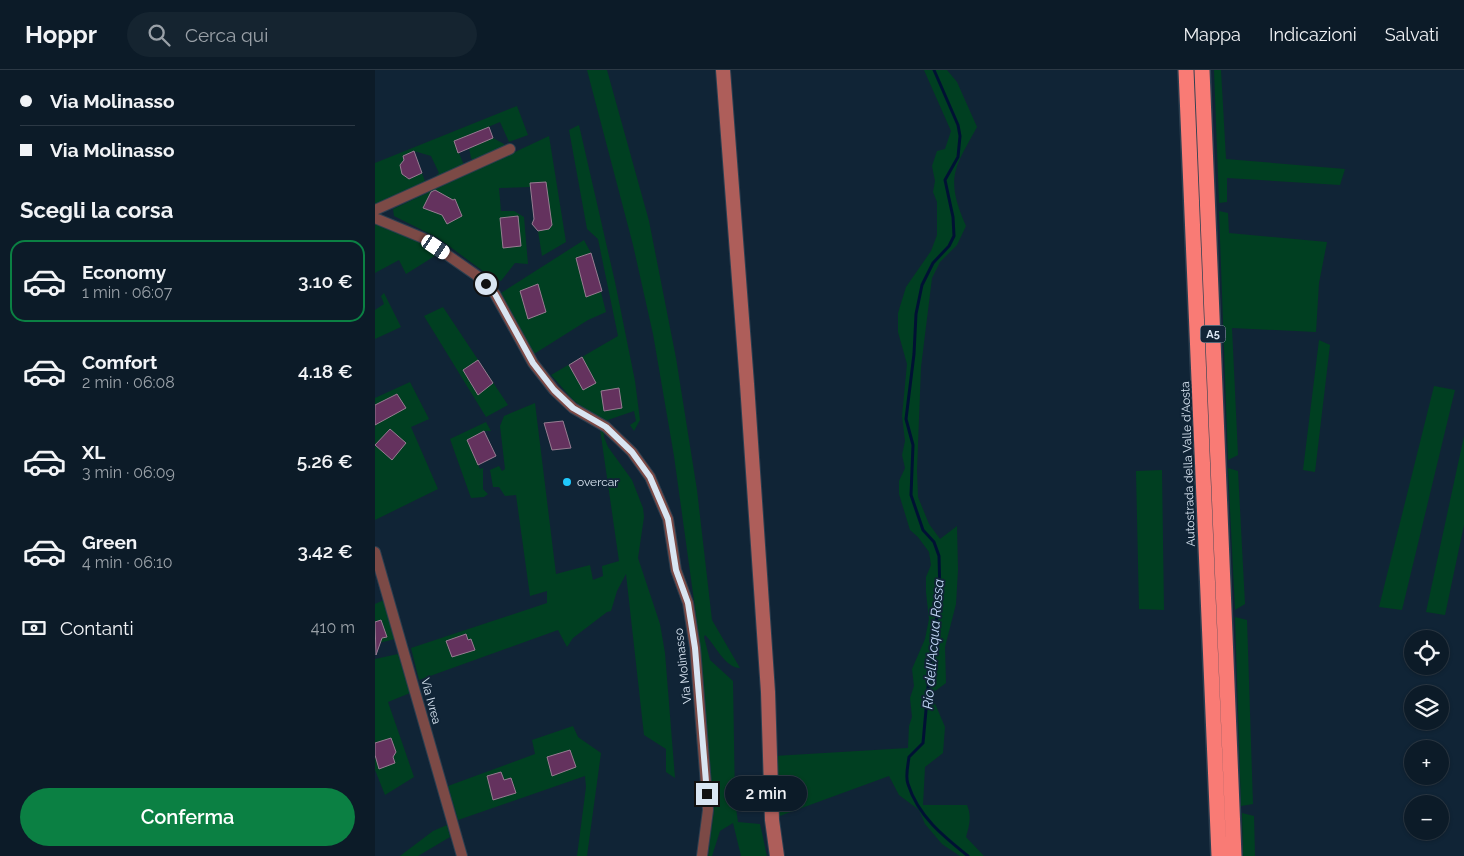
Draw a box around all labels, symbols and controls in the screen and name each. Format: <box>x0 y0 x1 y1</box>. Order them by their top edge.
search box <box>127 12 477 57</box>
text: Hoppr <box>25 20 97 49</box>
icon: search <box>145 21 173 49</box>
text: Cerca qui <box>185 24 268 46</box>
text: Mappa <box>1183 24 1241 45</box>
text: Indicazioni <box>1269 24 1357 45</box>
text: Salvati <box>1385 24 1439 45</box>
text: Via Molinasso <box>50 90 174 112</box>
text: Via Molinasso <box>50 139 174 161</box>
text: Scegli la corsa <box>20 197 173 223</box>
car <box>419 232 452 262</box>
icon: car <box>22 259 67 304</box>
text: Economy <box>82 261 166 283</box>
text: 3.10 € <box>298 270 353 292</box>
route start <box>475 273 497 295</box>
text: 1 min · 06:07 <box>82 283 172 302</box>
road number: A5 <box>1201 325 1225 342</box>
icon: car <box>22 349 67 394</box>
text: Comfort <box>82 351 157 373</box>
text: 4.18 € <box>298 360 353 382</box>
text: 2 min · 06:08 <box>82 373 175 392</box>
street label: Autostrada della Valle d'Aosta <box>1178 381 1198 547</box>
icon: car <box>22 439 67 484</box>
text: XL <box>82 441 105 463</box>
text: 5.26 € <box>297 450 353 472</box>
text: 3 min · 06:09 <box>82 463 175 482</box>
place label: overcar <box>577 475 619 489</box>
marker: overcar <box>561 476 573 488</box>
icon: car <box>22 529 67 574</box>
text: Green <box>82 531 137 553</box>
text: 3.42 € <box>298 540 353 562</box>
text: 4 min · 06:10 <box>82 553 173 572</box>
water label: Rio dell'Acqua Rossa <box>919 578 947 710</box>
icon: cash <box>20 614 48 642</box>
text: Contanti <box>60 617 134 639</box>
text: 410 m <box>311 618 355 637</box>
street label: Via Molinasso <box>671 627 695 705</box>
map controls <box>1404 630 1449 840</box>
button: locate <box>1404 630 1449 675</box>
street label: Via Ivrea <box>418 676 444 726</box>
button: layers <box>1404 685 1449 730</box>
button: + <box>1404 740 1449 785</box>
callout: 2 min <box>725 776 807 812</box>
route end <box>696 783 718 805</box>
text: 2 min <box>746 784 787 803</box>
button: Conferma <box>20 788 355 846</box>
button: − <box>1404 795 1449 840</box>

